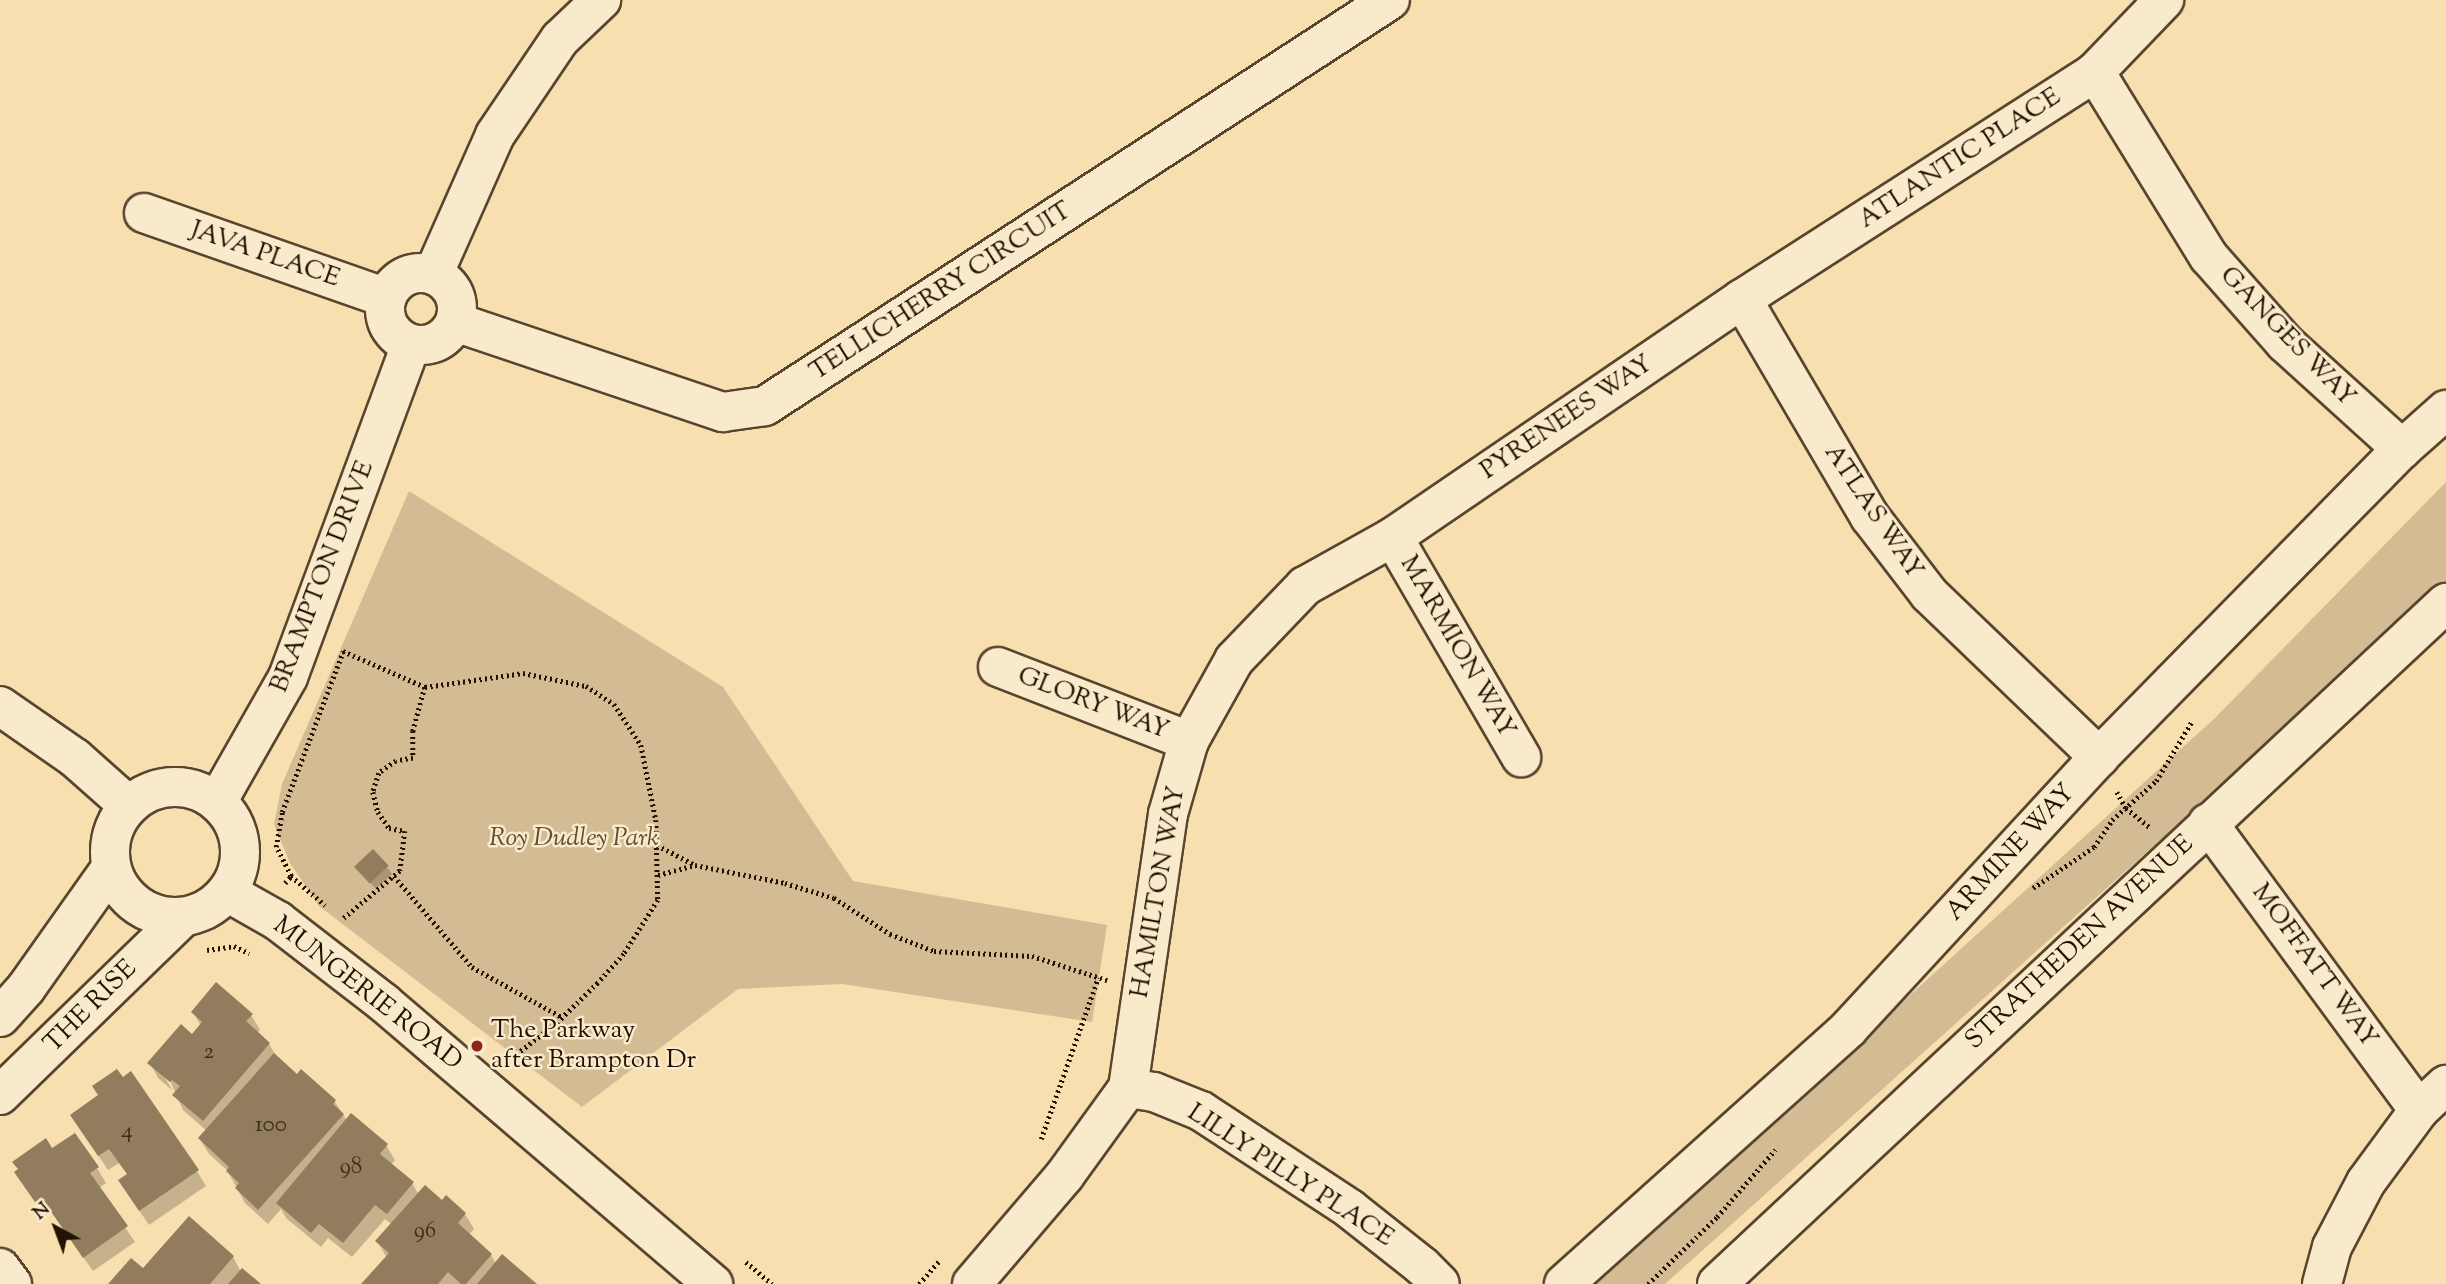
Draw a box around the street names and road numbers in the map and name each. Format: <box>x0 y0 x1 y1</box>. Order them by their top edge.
street label: ATLANTIC PLACE <box>1853 82 2067 236</box>
street label: TELLICHERRY CIRCUIT <box>804 196 1078 388</box>
street label: JAVA PLACE <box>186 215 344 295</box>
street label: GANGES WAY <box>2213 261 2361 413</box>
street label: PYRENEES WAY <box>1475 349 1659 487</box>
street label: ATLAS WAY <box>1817 439 1929 585</box>
street label: BRAMPTON DRIVE <box>264 457 382 697</box>
street label: MARMION WAY <box>1392 550 1522 744</box>
street label: GLORY WAY <box>1013 661 1173 747</box>
street label: ARMINE WAY <box>1940 778 2082 928</box>
street label: HAMILTON WAY <box>1125 783 1193 1001</box>
street label: STRATHEDEN AVENUE <box>1960 829 2200 1057</box>
street label: MOFFATT WAY <box>2244 878 2384 1054</box>
street label: MUNGERIE ROAD <box>266 910 468 1078</box>
street label: THE RISE <box>38 954 144 1060</box>
street label: LILLY PILLY PLACE <box>1181 1098 1399 1254</box>

